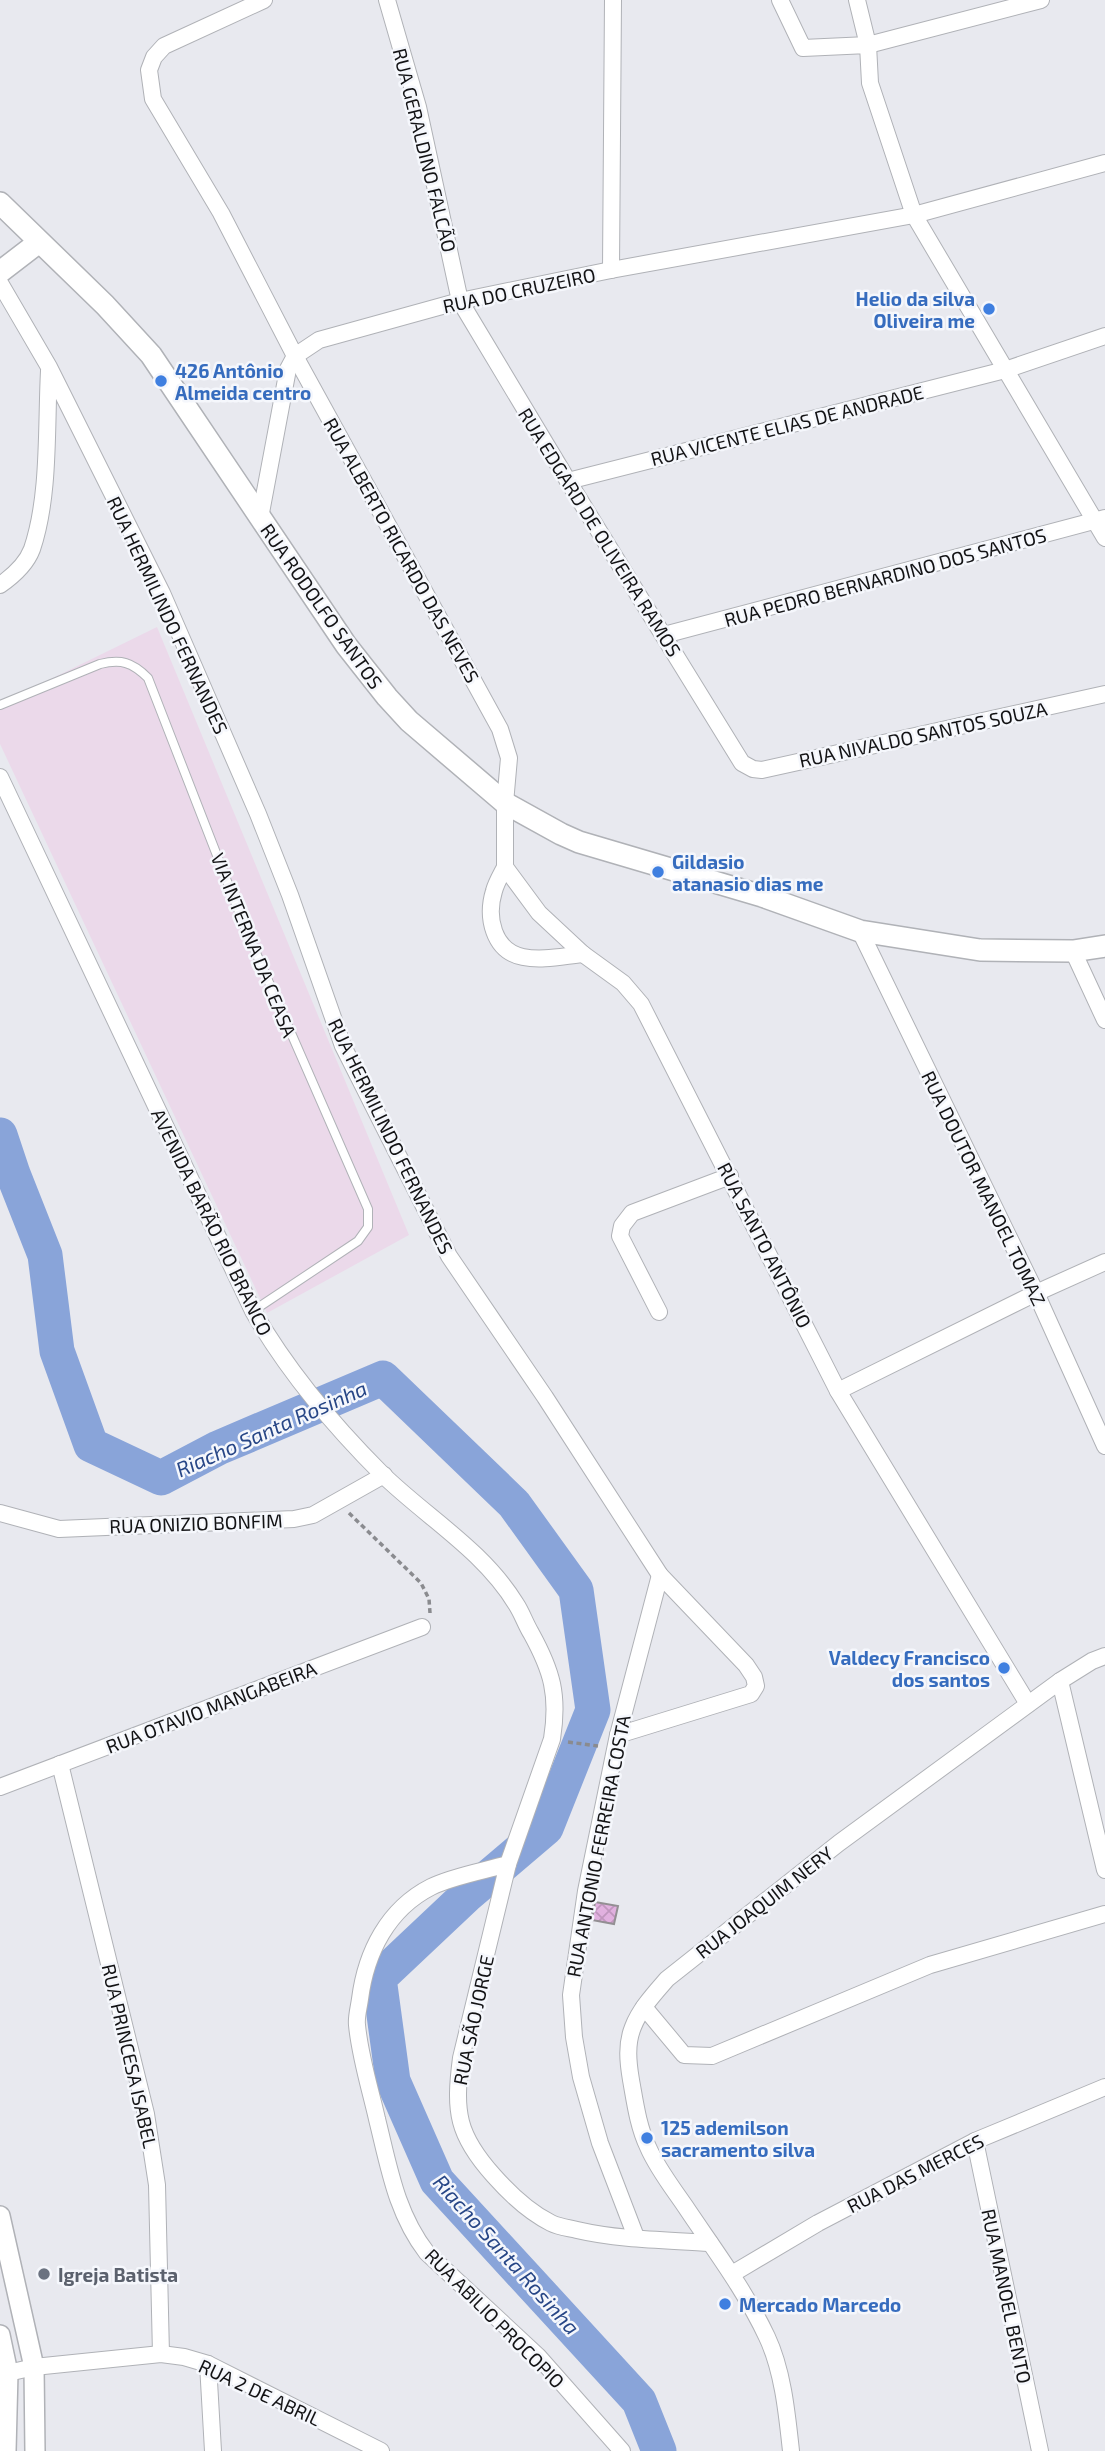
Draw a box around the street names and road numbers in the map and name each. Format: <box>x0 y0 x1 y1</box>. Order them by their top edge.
street label: RUA GERALDINO FALCÃO <box>388 46 462 254</box>
street label: RUA DO CRUZEIRO <box>441 263 597 317</box>
street label: RUA VICENTE ELIAS DE ANDRADE <box>648 380 926 470</box>
street label: RUA EDGARD DE OLIVEIRA RAMOS <box>514 404 686 660</box>
street label: RUA ALBERTO RICARDO DAS NEVES <box>319 413 485 687</box>
street label: RUA HERMILINDO FERNANDES <box>103 493 233 737</box>
street label: RUA RODOLFO SANTOS <box>256 519 388 693</box>
street label: RUA PEDRO BERNARDINO DOS SANTOS <box>722 523 1048 631</box>
street label: RUA NIVALDO SANTOS SOUZA <box>797 696 1049 772</box>
street label: VIA INTERNA DA CEASA <box>206 849 302 1041</box>
street label: RUA HERMILINDO FERNANDES <box>324 1014 458 1258</box>
street label: RUA DOUTOR MANOEL TOMAZ <box>917 1067 1051 1309</box>
street label: AVENIDA BARÃO RIO BRANCO <box>147 1105 277 1339</box>
street label: RUA SANTO ANTÔNIO <box>713 1158 817 1332</box>
street label: RUA ONIZIO BONFIM <box>109 1508 283 1538</box>
street label: RUA OTAVIO MANGABEIRA <box>103 1656 320 1758</box>
street label: RUA ANTONIO FERREIRA COSTA <box>561 1713 635 1979</box>
street label: RUA JOAQUIM NERY <box>691 1841 837 1963</box>
street label: RUA SÃO JORGE <box>448 1953 498 2087</box>
street label: RUA PRINCESA ISABEL <box>98 1962 162 2151</box>
street label: RUA DAS MERCES <box>843 2129 987 2217</box>
street label: RUA MANOEL BENTO <box>977 2207 1037 2385</box>
street label: RUA ABILIO PROCOPIO <box>421 2244 569 2392</box>
street label: RUA 2 DE ABRIL <box>195 2354 325 2430</box>

